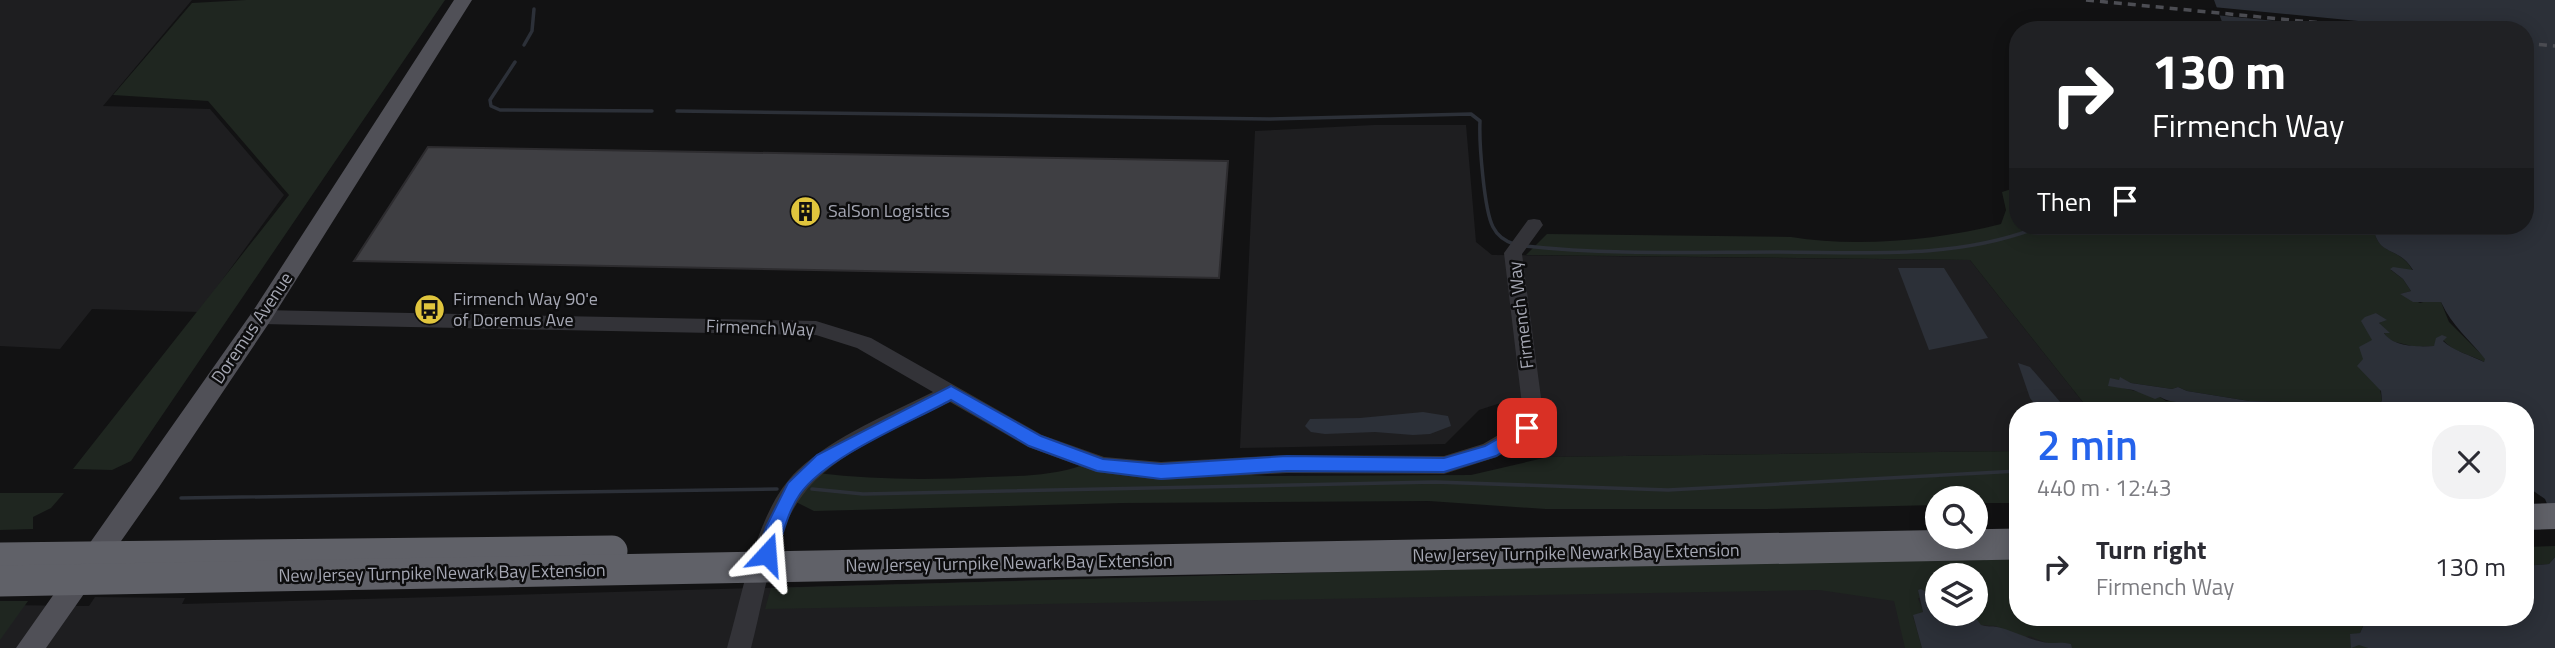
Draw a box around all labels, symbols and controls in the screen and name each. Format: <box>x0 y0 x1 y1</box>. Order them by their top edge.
text: 130 m <box>2152 33 2286 108</box>
icon: right <box>2037 49 2128 140</box>
text: Firmench Way <box>2152 101 2344 149</box>
text: Then <box>2037 182 2092 221</box>
icon: arrive <box>2106 182 2144 220</box>
building icon: SalSon Logistics <box>788 194 822 228</box>
place label: SalSon Logistics <box>828 197 950 224</box>
street label: Firmench Way <box>1500 259 1540 370</box>
street label: Doremus Avenue <box>204 266 299 389</box>
place label: Firmench Way 90'e of Doremus Ave <box>453 285 598 333</box>
bus stop icon: Firmench Way 90'e of Doremus Ave <box>413 292 447 326</box>
street label: Firmench Way <box>705 312 815 343</box>
pin <box>1497 398 1557 458</box>
icon: arrive <box>1508 409 1546 447</box>
text: 2 min <box>2037 412 2138 476</box>
button: close <box>2432 425 2506 499</box>
text: 440 m · 12:43 <box>2037 470 2172 505</box>
map controls <box>1925 486 1988 626</box>
button: search <box>1925 486 1988 549</box>
position arrow <box>730 517 804 591</box>
text: Turn right <box>2096 530 2207 569</box>
street label: New Jersey Turnpike Newark Bay Extension <box>1412 536 1740 569</box>
street label: New Jersey Turnpike Newark Bay Extension <box>845 546 1173 579</box>
text: 130 m <box>2435 547 2506 586</box>
icon: right <box>2037 548 2075 586</box>
street label: New Jersey Turnpike Newark Bay Extension <box>278 556 606 589</box>
button: layers <box>1925 563 1988 626</box>
text: Firmench Way <box>2096 569 2234 604</box>

